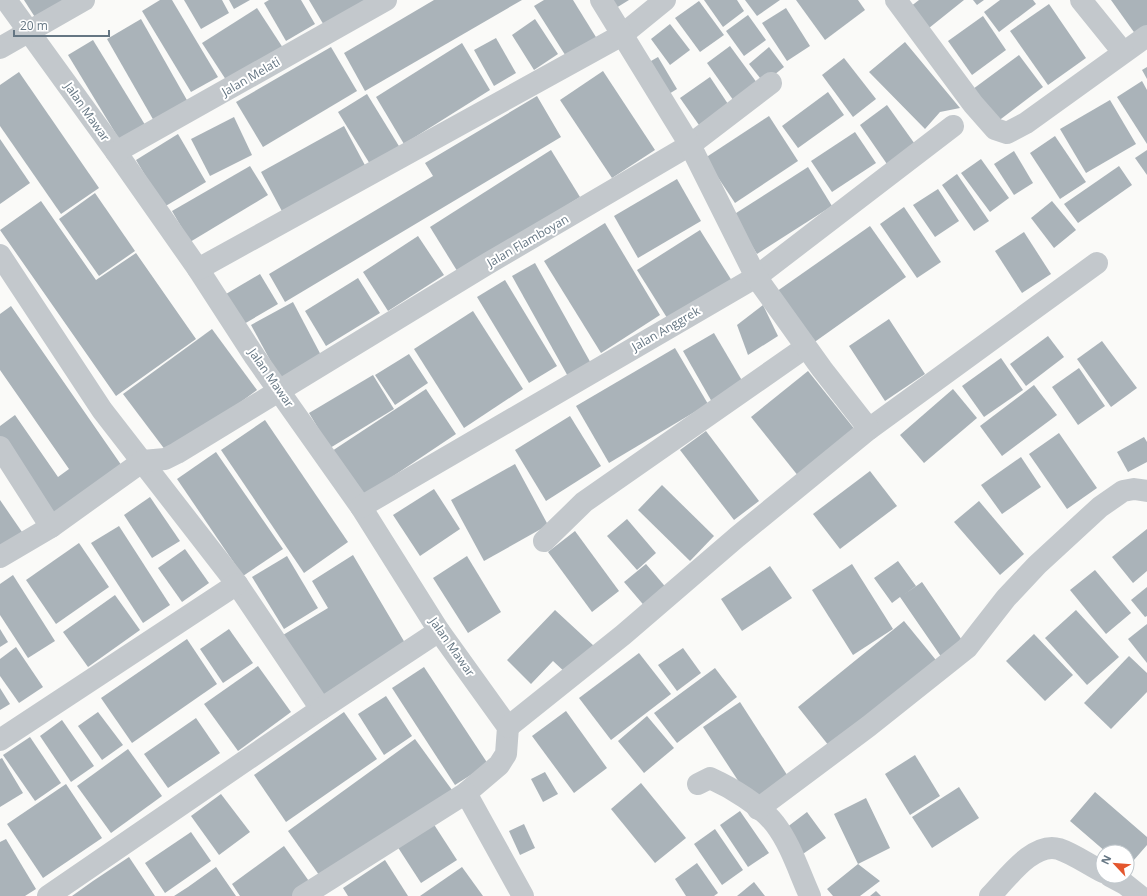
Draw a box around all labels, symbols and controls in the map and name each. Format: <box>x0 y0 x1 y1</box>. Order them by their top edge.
scale bar <box>14 12 109 38</box>
text: 20 m <box>20 17 48 34</box>
street label: Jalan Melati <box>218 53 283 101</box>
street label: Jalan Mawar <box>60 78 114 145</box>
street label: Jalan Flamboyan <box>483 210 572 271</box>
street label: Jalan Anggrek <box>628 302 704 355</box>
street label: Jalan Mawar <box>244 344 298 411</box>
street label: Jalan Mawar <box>425 613 479 680</box>
north arrow <box>1095 844 1135 884</box>
text: N <box>1097 852 1114 867</box>

